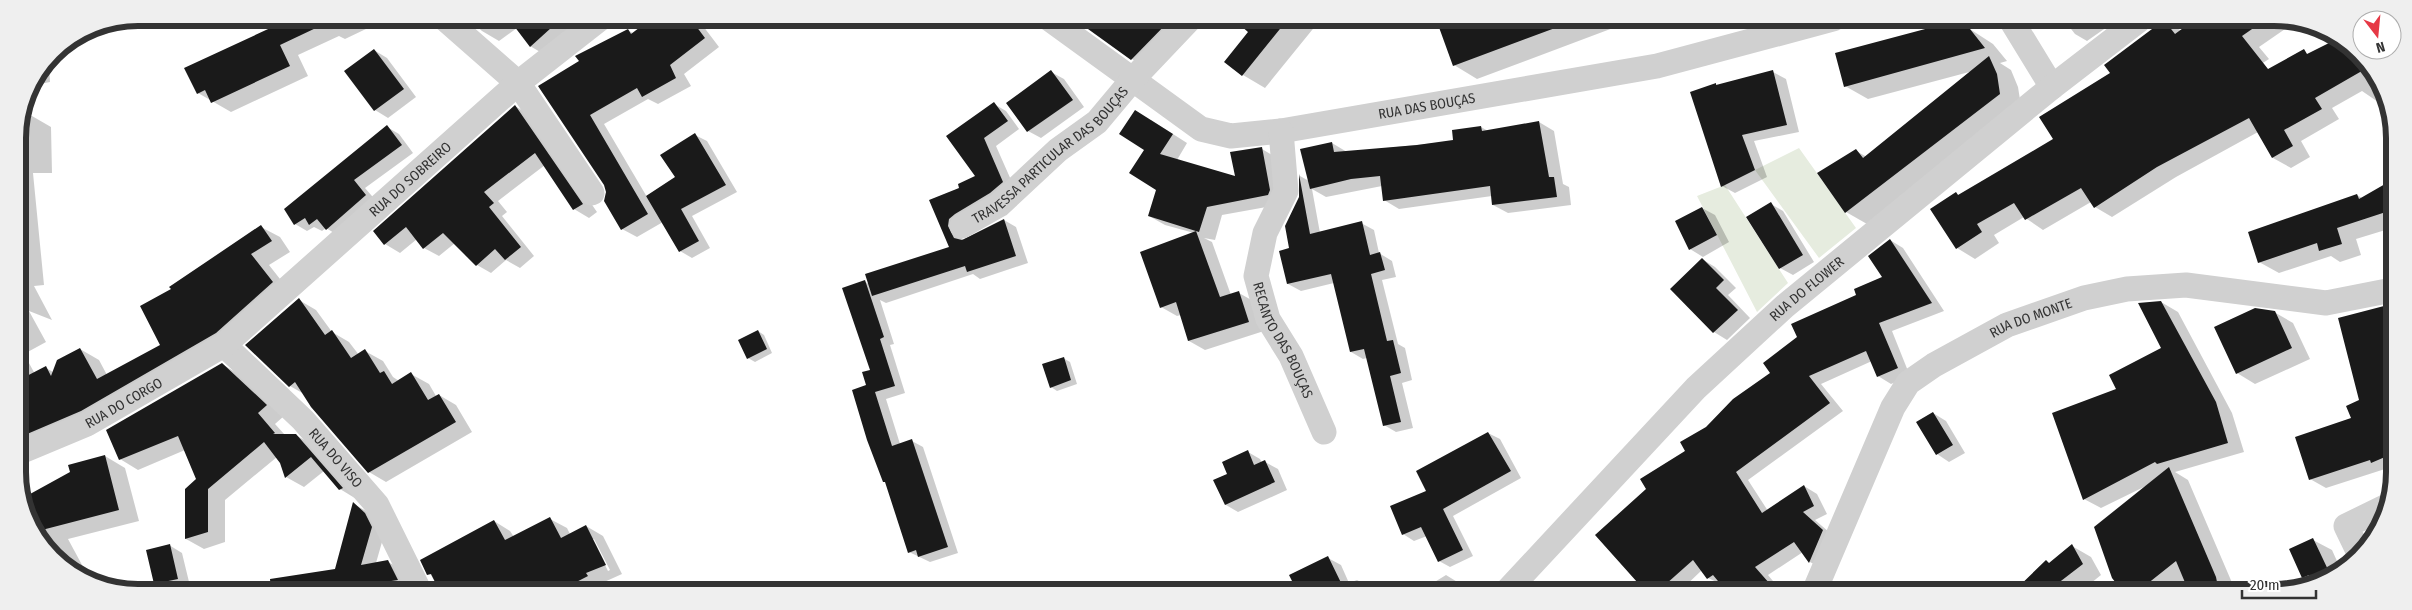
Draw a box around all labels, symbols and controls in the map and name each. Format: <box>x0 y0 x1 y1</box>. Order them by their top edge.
north arrow <box>2352 10 2402 60</box>
text: N <box>2374 38 2387 56</box>
street label: TRAVESSA PARTICULAR DAS BOUÇAS <box>969 83 1132 227</box>
street label: RUA DAS BOUÇAS <box>1377 90 1477 123</box>
street label: RUA DO SOBREIRO <box>366 138 455 221</box>
street label: RUA DO FLOWER <box>1766 253 1848 325</box>
street label: RECANTO DAS BOUÇAS <box>1249 280 1316 401</box>
street label: RUA DO MONTE <box>1987 295 2075 342</box>
street label: RUA DO CORGO <box>82 374 166 432</box>
street label: RUA DO VISO <box>305 425 366 491</box>
scale bar <box>2242 568 2316 600</box>
text: 20 m <box>2250 576 2280 594</box>

